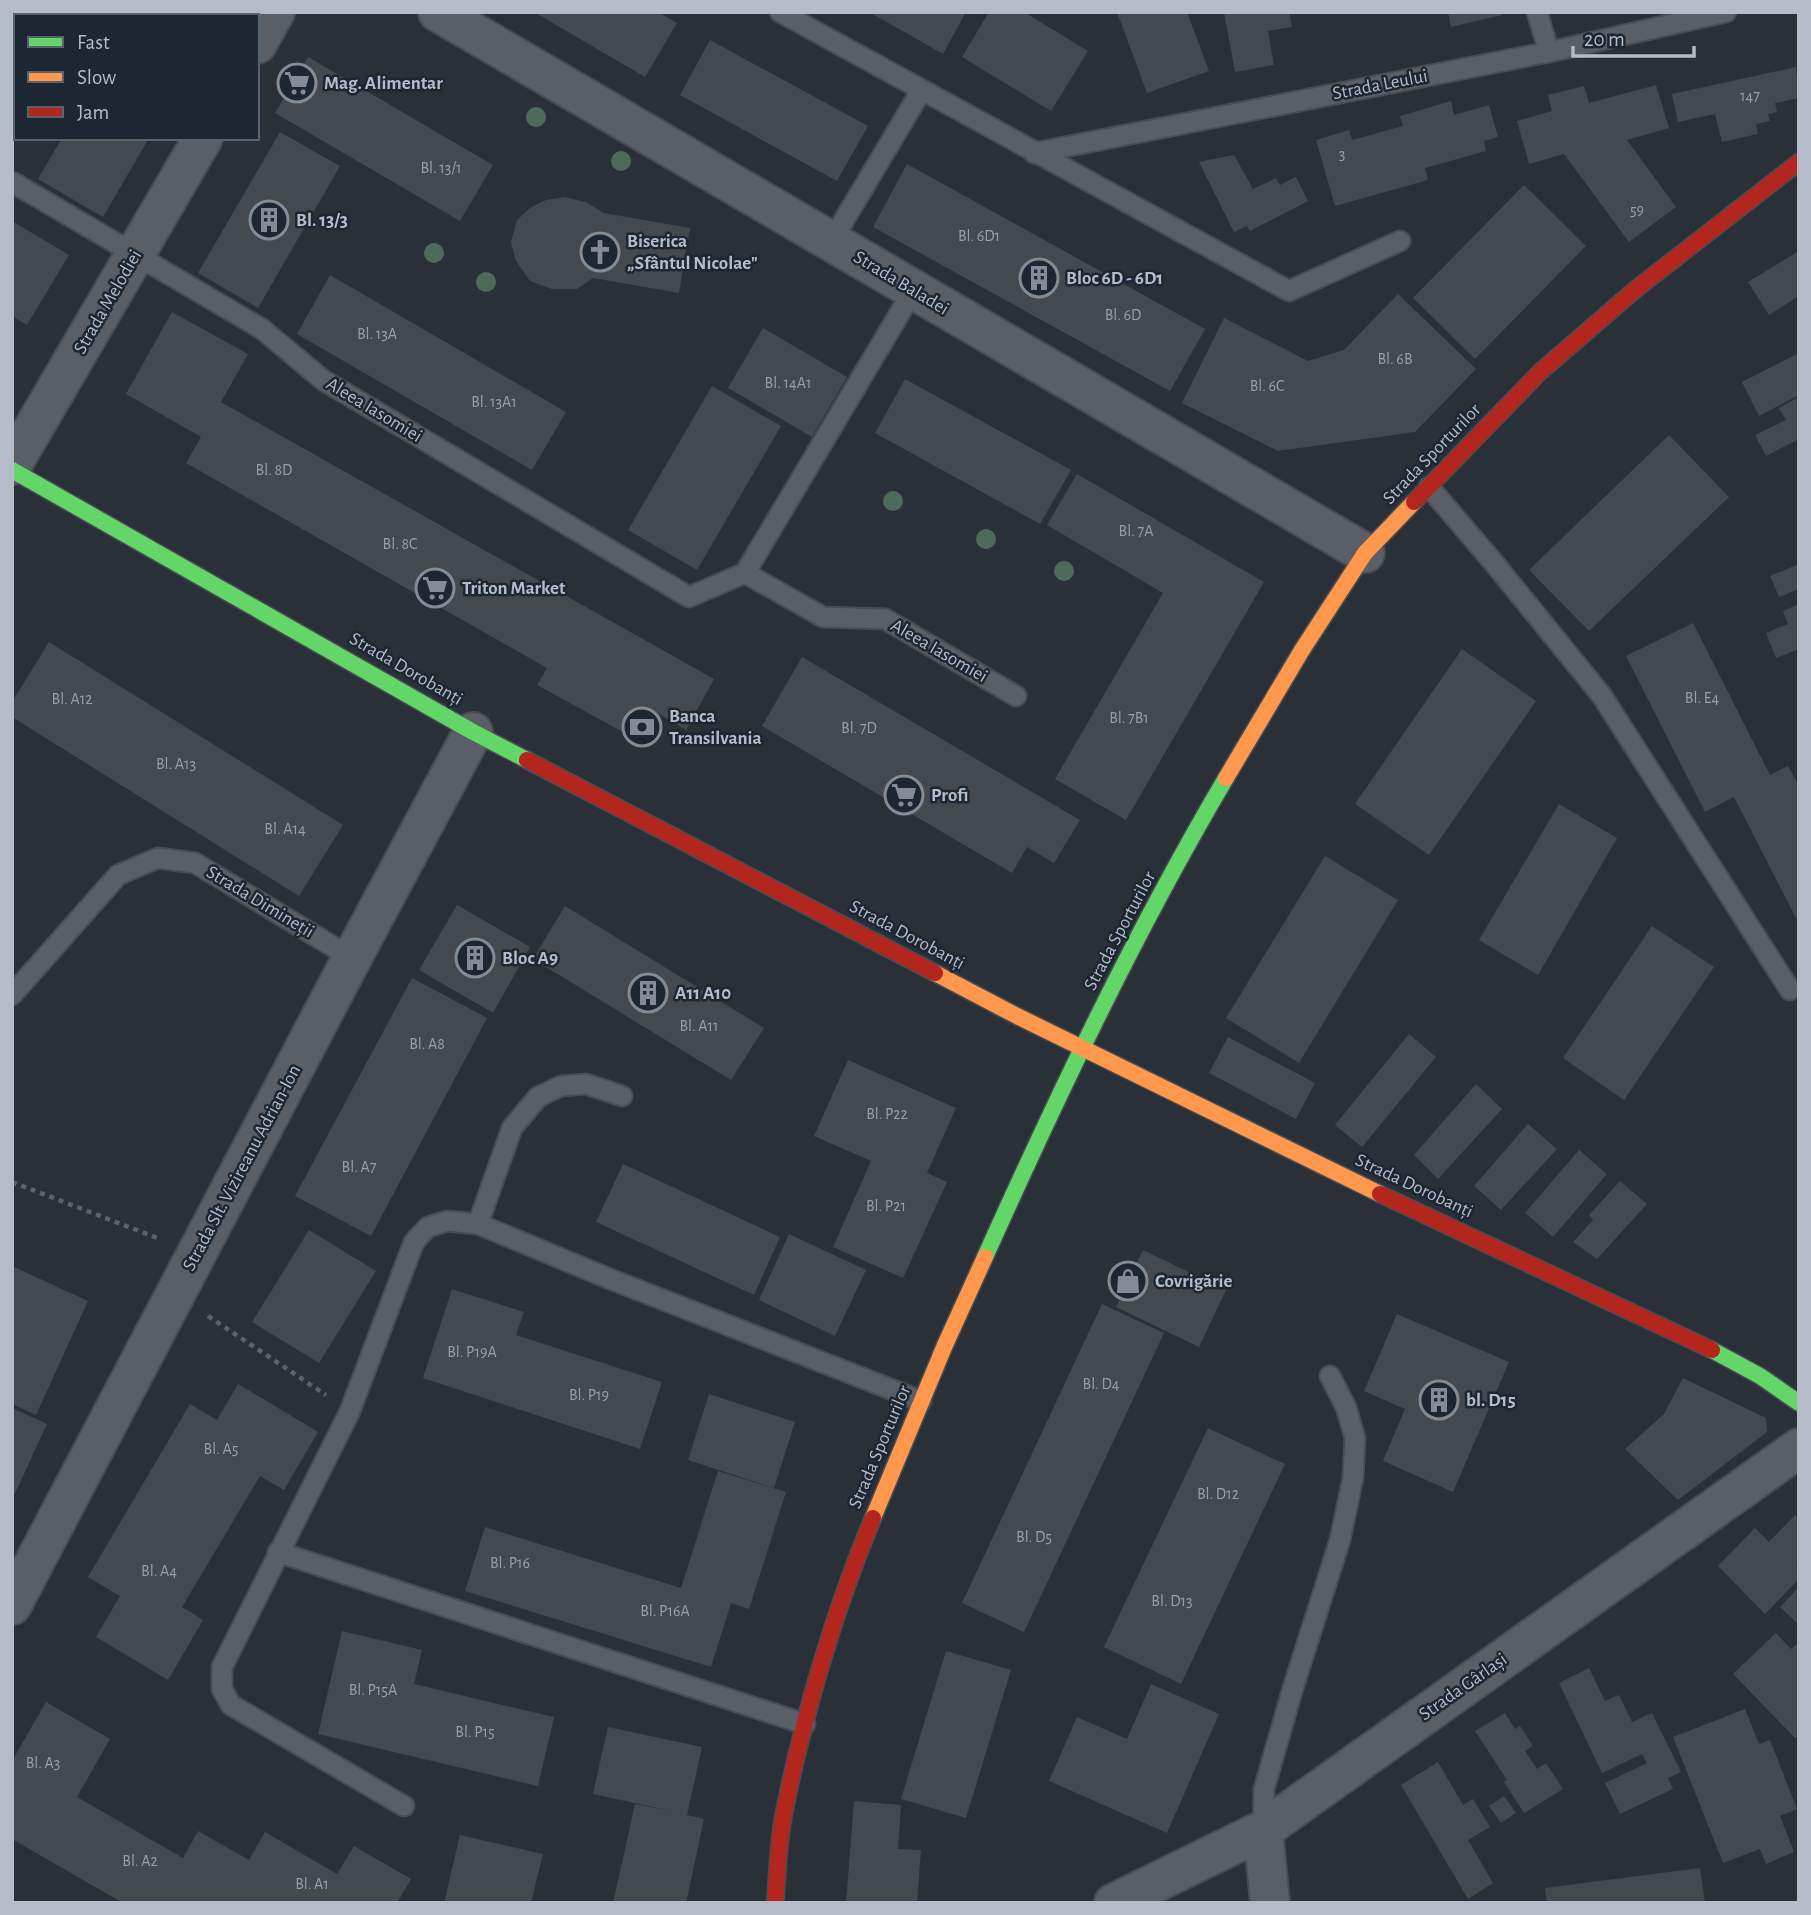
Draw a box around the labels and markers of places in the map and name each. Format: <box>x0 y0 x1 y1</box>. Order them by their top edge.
supermarket icon: Mag. Alimentar <box>276 62 318 104</box>
place label: Mag. Alimentar <box>324 74 443 93</box>
building icon: Bl. 13/3 <box>248 199 290 241</box>
place label: Bl. 13/3 <box>296 211 348 230</box>
church icon: Biserica „Sfântul Nicolae" <box>579 231 621 273</box>
place label: Biserica „Sfântul Nicolae" <box>627 232 758 273</box>
building icon: Bloc 6D - 6D1 <box>1018 257 1060 299</box>
place label: Bloc 6D - 6D1 <box>1066 269 1163 288</box>
supermarket icon: Triton Market <box>414 567 456 609</box>
place label: Triton Market <box>462 579 566 598</box>
bank icon: Banca Transilvania <box>621 706 663 748</box>
place label: Banca Transilvania <box>669 707 762 748</box>
supermarket icon: Profi <box>883 774 925 816</box>
place label: Profi <box>931 786 968 805</box>
building icon: Bloc A9 <box>454 937 496 979</box>
place label: Bloc A9 <box>502 949 558 968</box>
building icon: A11 A10 <box>627 972 669 1014</box>
place label: A11 A10 <box>675 984 731 1003</box>
shop icon: Covrigărie <box>1107 1260 1149 1302</box>
place label: Covrigărie <box>1155 1272 1233 1291</box>
building icon: bl. D15 <box>1418 1379 1460 1421</box>
place label: bl. D15 <box>1466 1391 1516 1410</box>

